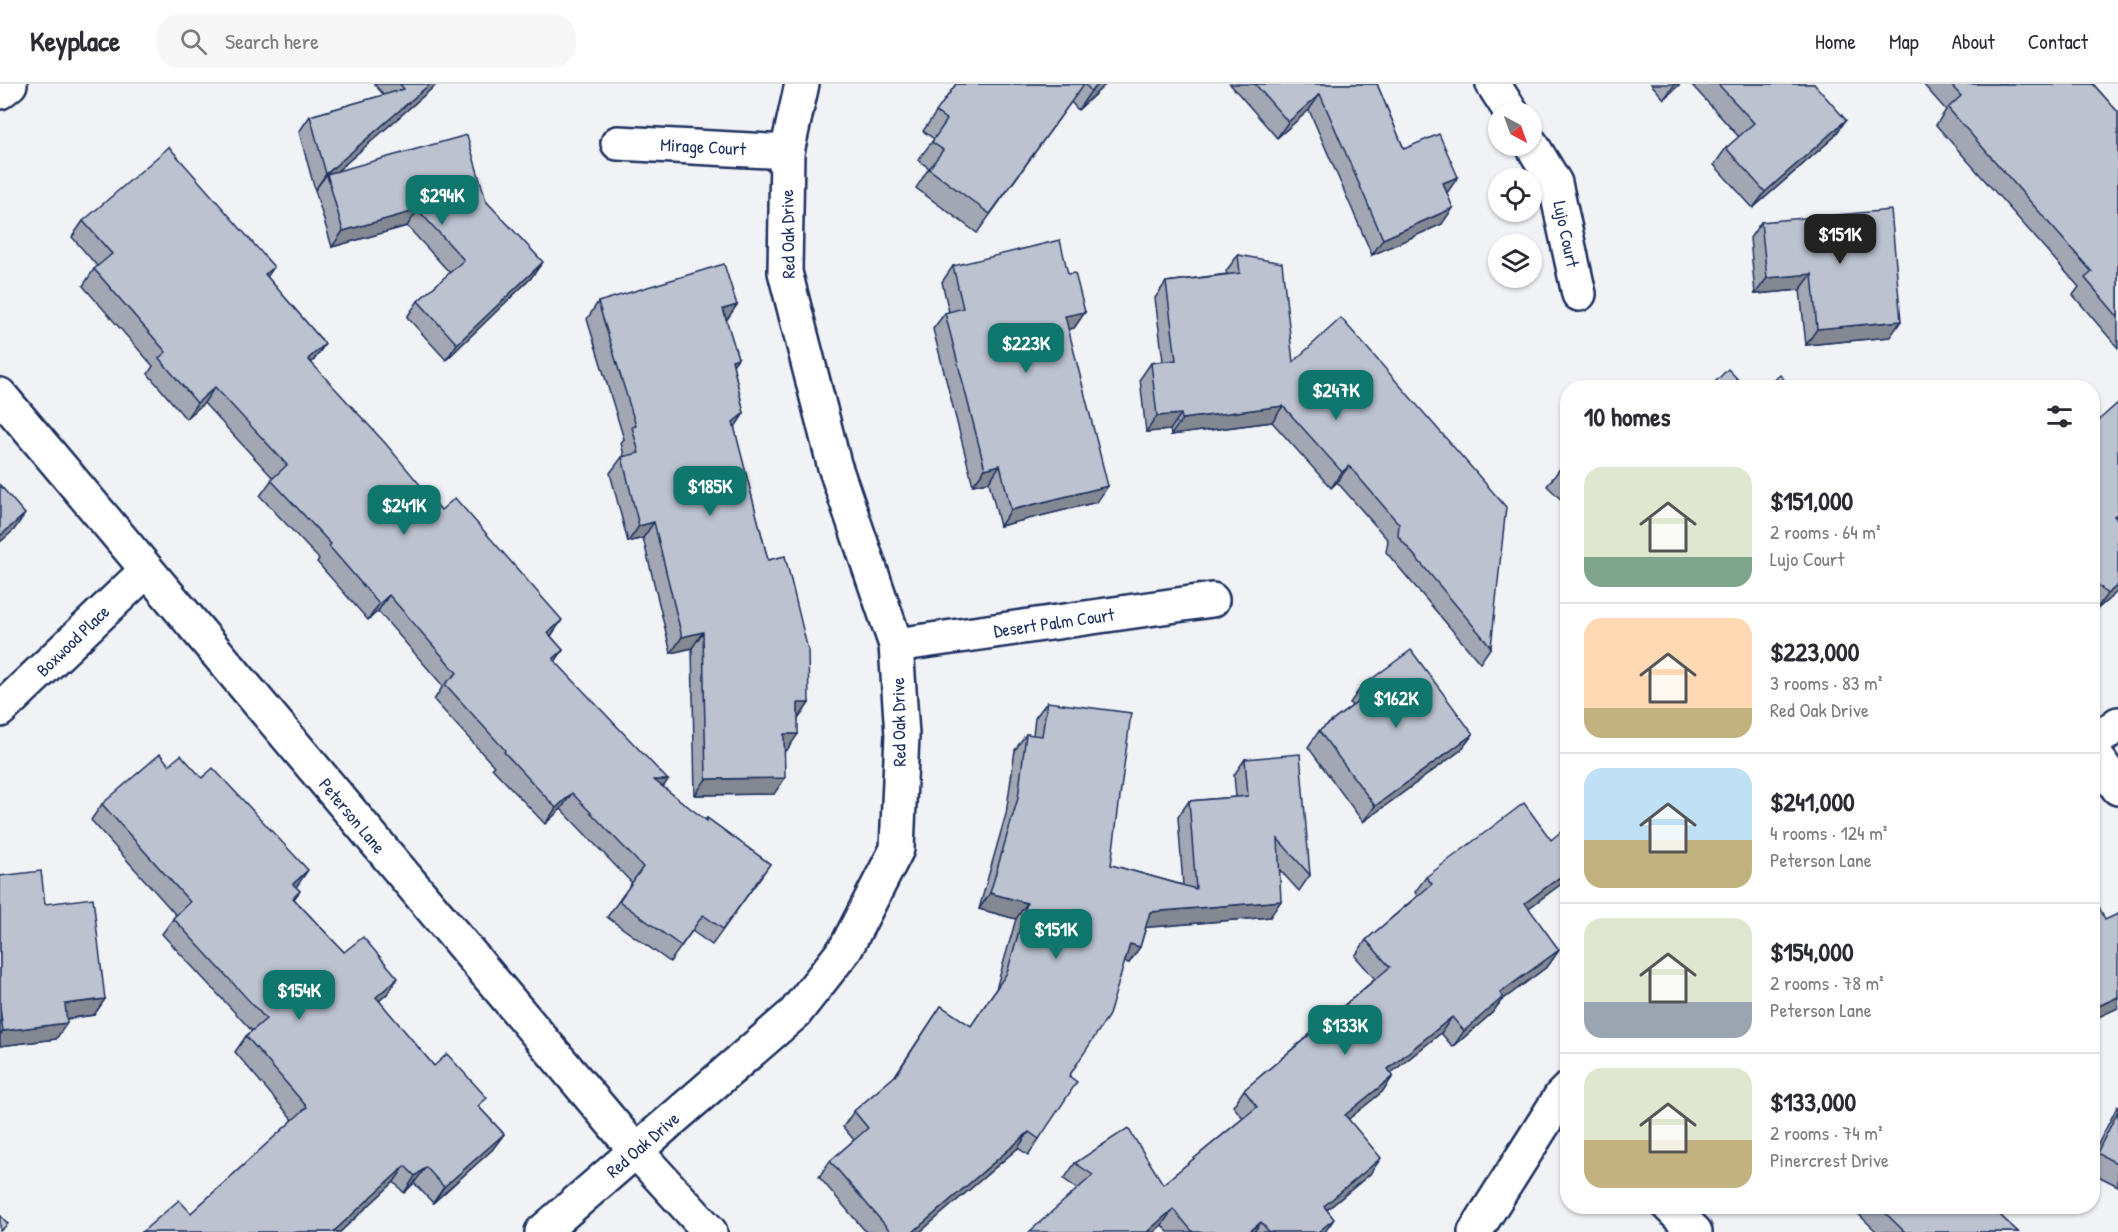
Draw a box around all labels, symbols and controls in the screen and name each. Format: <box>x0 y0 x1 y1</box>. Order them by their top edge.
search box <box>156 14 576 68</box>
text: Keyplace <box>30 22 120 60</box>
icon: search <box>177 25 210 58</box>
text: Search here <box>225 26 319 56</box>
text: Home <box>1815 27 1856 56</box>
text: Map <box>1889 27 1919 56</box>
text: About <box>1952 27 1995 56</box>
text: Contact <box>2028 27 2088 56</box>
north arrow <box>1488 102 1542 156</box>
map controls <box>1488 102 1542 288</box>
street label: Mirage Court <box>660 132 747 161</box>
button: locate <box>1488 168 1542 222</box>
pin: $294K <box>400 175 484 226</box>
text: $294K <box>420 181 464 208</box>
street label: Red Oak Drive <box>774 189 801 279</box>
street label: Lujo Court <box>1547 199 1586 270</box>
pin: $151K <box>1798 214 1882 265</box>
text: $151K <box>1818 220 1862 247</box>
button: layers <box>1488 234 1542 288</box>
pin: $223K <box>984 323 1068 374</box>
text: $223K <box>1002 329 1050 356</box>
pin: $247K <box>1294 370 1378 421</box>
text: $247K <box>1312 376 1360 403</box>
text: 10 homes <box>1584 399 1671 434</box>
icon: filters <box>2043 400 2076 433</box>
pin: $185K <box>668 466 752 517</box>
text: $185K <box>688 472 732 499</box>
text: $151,000 <box>1770 483 1853 518</box>
pin: $241K <box>362 485 446 536</box>
text: $241K <box>382 491 426 518</box>
icon: home <box>1632 491 1704 563</box>
text: 2 rooms · 64 m² <box>1770 518 1881 545</box>
text: Lujo Court <box>1770 545 1844 572</box>
street label: Boxwood Place <box>30 599 115 682</box>
street label: Desert Palm Court <box>992 602 1117 643</box>
text: $223,000 <box>1770 634 1859 669</box>
icon: home <box>1632 642 1704 714</box>
text: 3 rooms · 83 m² <box>1770 669 1882 696</box>
street label: Red Oak Drive <box>885 677 912 767</box>
pin: $162K <box>1354 678 1438 729</box>
text: $162K <box>1373 684 1419 711</box>
text: Red Oak Drive <box>1770 696 1869 723</box>
street label: Peterson Lane <box>313 773 391 859</box>
text: $241,000 <box>1770 784 1855 819</box>
icon: home <box>1632 792 1704 864</box>
text: 4 rooms · 124 m² <box>1770 819 1887 846</box>
text: Peterson Lane <box>1770 846 1872 873</box>
pin: $151K <box>1014 909 1098 960</box>
text: $151K <box>1034 915 1078 942</box>
text: $154,000 <box>1770 934 1854 969</box>
icon: home <box>1632 942 1704 1014</box>
text: 2 rooms · 78 m² <box>1770 969 1884 996</box>
pin: $154K <box>257 970 341 1021</box>
text: $154K <box>277 976 321 1003</box>
text: Peterson Lane <box>1770 996 1872 1023</box>
pin: $133K <box>1303 1005 1387 1056</box>
text: $133K <box>1322 1011 1368 1038</box>
text: $133,000 <box>1770 1084 1856 1119</box>
icon: home <box>1632 1092 1704 1164</box>
street label: Red Oak Drive <box>601 1106 684 1183</box>
text: 2 rooms · 74 m² <box>1770 1119 1882 1146</box>
text: Pinercrest Drive <box>1770 1146 1889 1173</box>

